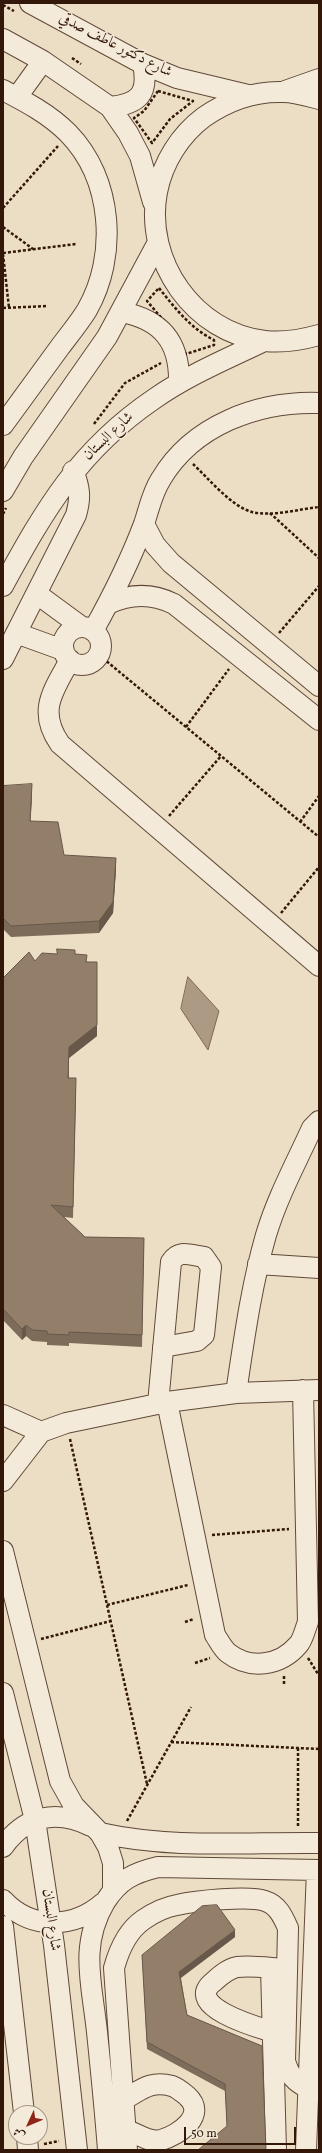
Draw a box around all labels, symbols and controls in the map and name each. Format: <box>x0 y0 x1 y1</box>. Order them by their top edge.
street label: شارع دكتور عاطف صدقي <box>55 10 175 82</box>
street label: شارع البستان <box>80 409 138 465</box>
street label: شارع البستان <box>37 1888 63 1952</box>
north arrow <box>8 2105 48 2145</box>
scale bar <box>186 2119 298 2145</box>
text: ش <box>11 2124 29 2142</box>
text: 50 m <box>191 2126 217 2142</box>

